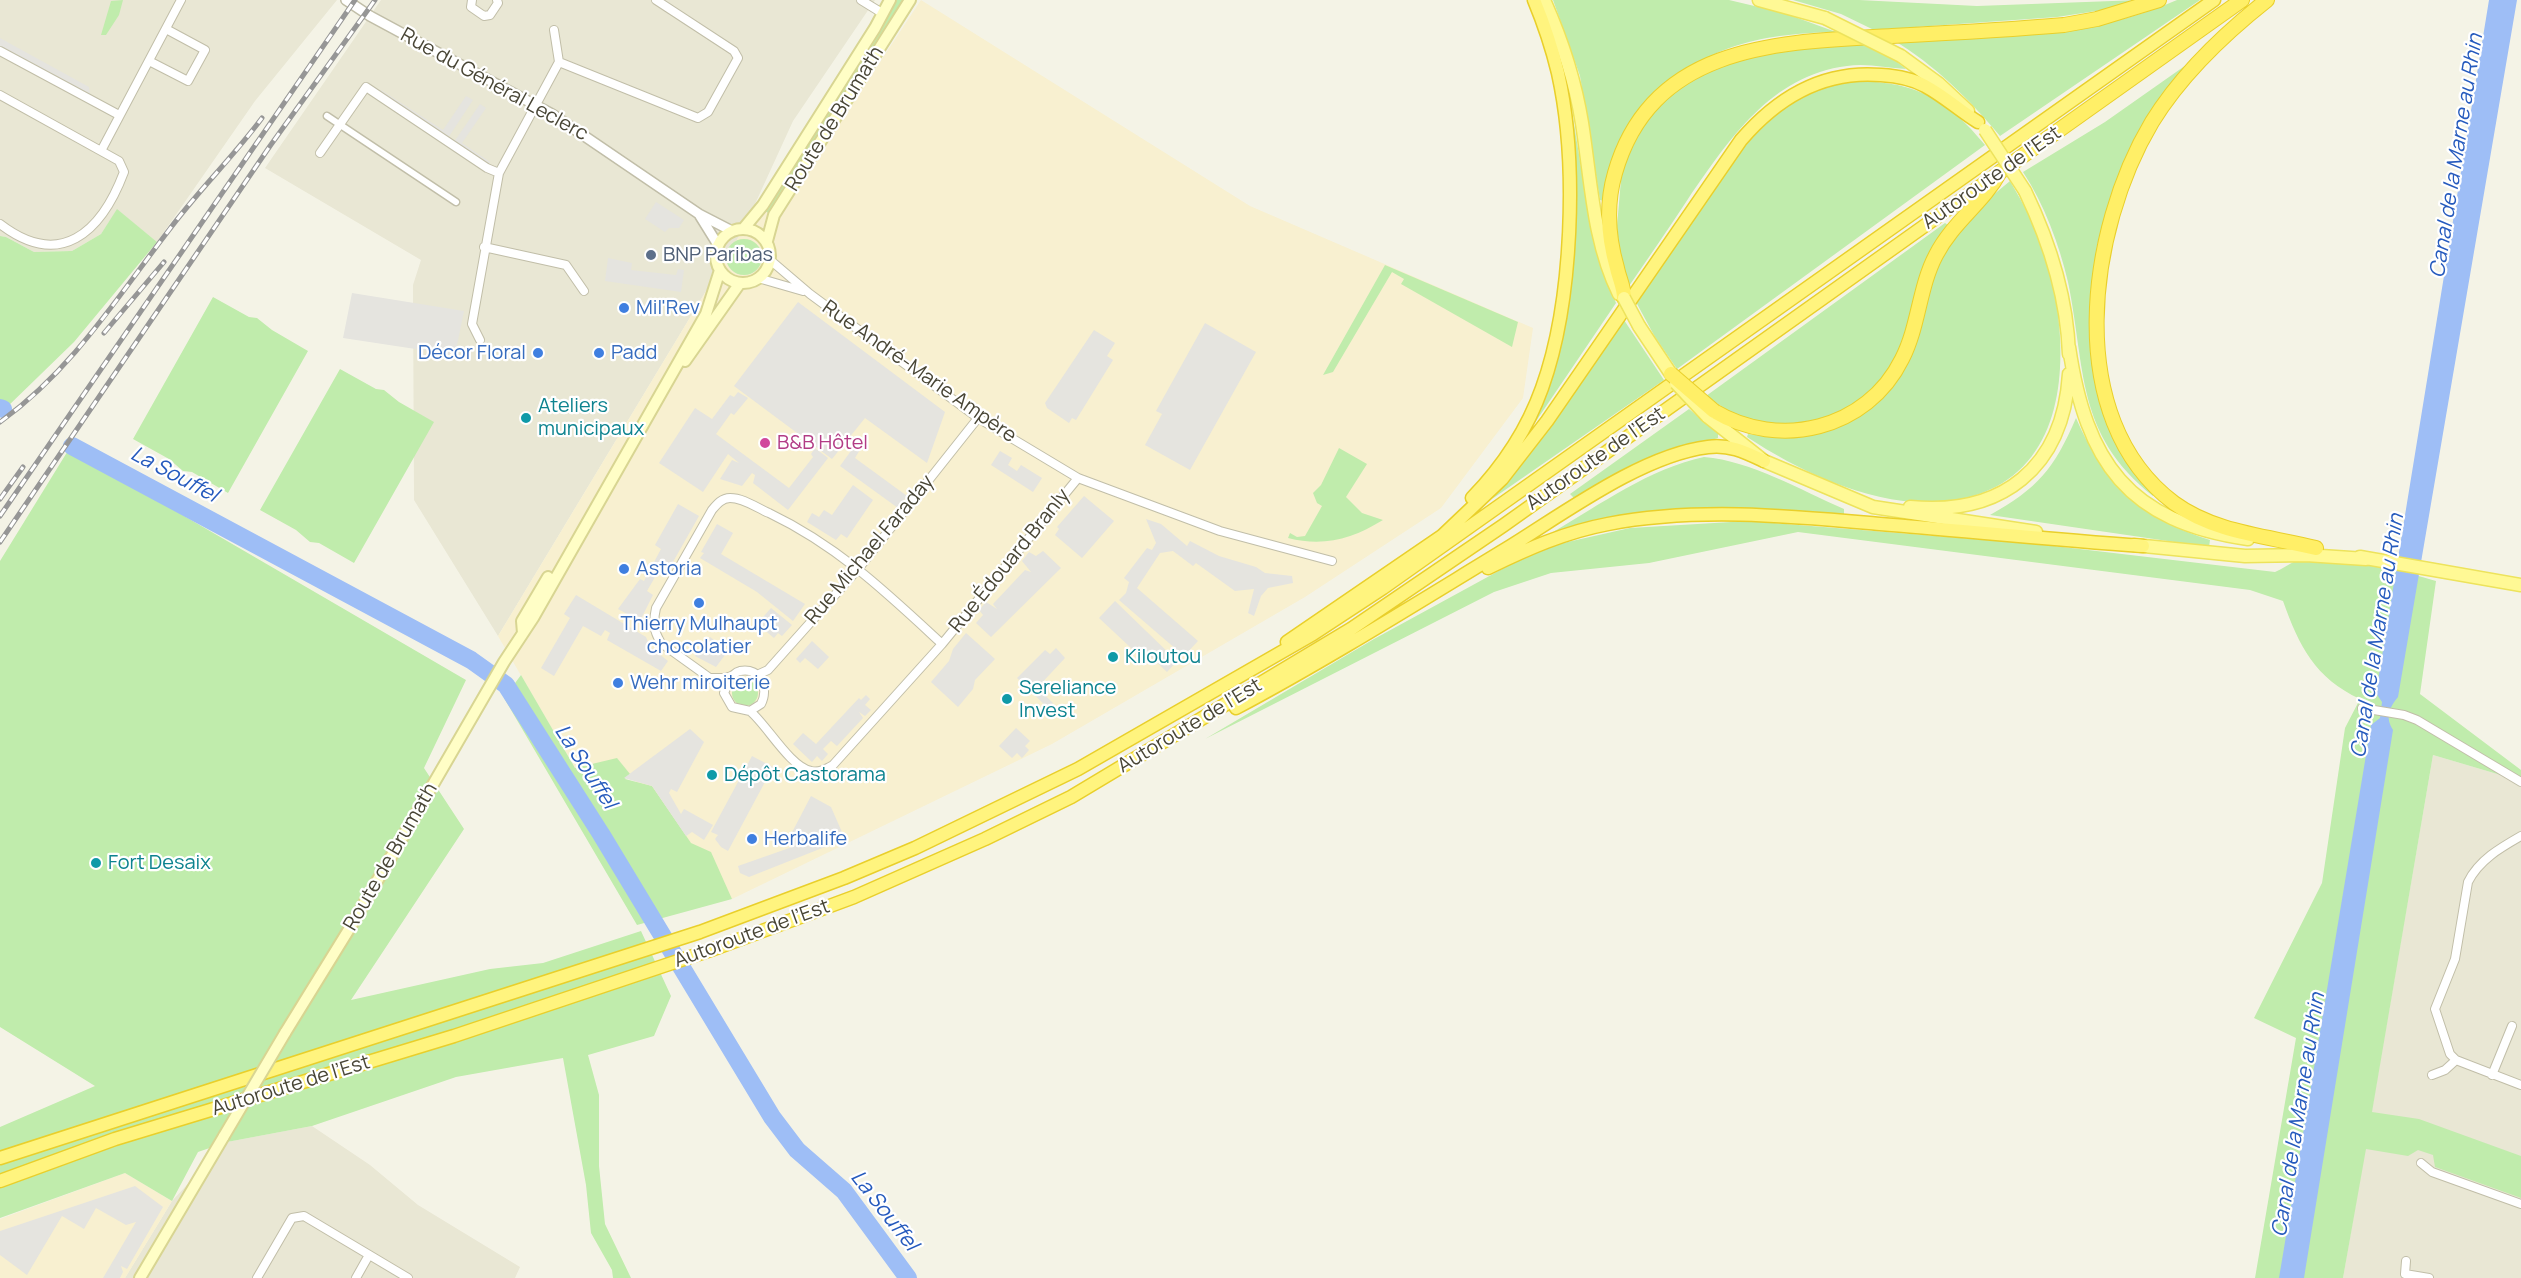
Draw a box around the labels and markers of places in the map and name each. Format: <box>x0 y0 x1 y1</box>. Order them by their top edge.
place label: BNP Paribas <box>663 243 773 267</box>
marker: BNP Paribas <box>644 248 658 262</box>
place label: Mil'Rev <box>636 296 700 320</box>
marker: Mil'Rev <box>617 301 631 315</box>
place label: Décor Floral <box>418 341 526 365</box>
place label: Padd <box>611 341 657 365</box>
marker: Décor Floral <box>531 346 545 360</box>
marker: Padd <box>592 346 606 360</box>
place label: Ateliers municipaux <box>538 394 644 441</box>
marker: Ateliers municipaux <box>519 411 533 425</box>
place label: B&B Hôtel <box>777 431 868 455</box>
marker: B&B Hôtel <box>758 436 772 450</box>
place label: Astoria <box>636 557 702 581</box>
marker: Astoria <box>617 562 631 576</box>
marker: Thierry Mulhaupt chocolatier <box>692 596 706 610</box>
place label: Thierry Mulhaupt chocolatier <box>620 612 778 659</box>
place label: Kiloutou <box>1125 645 1201 669</box>
marker: Kiloutou <box>1106 650 1120 664</box>
place label: Wehr miroiterie <box>630 671 770 695</box>
marker: Wehr miroiterie <box>611 676 625 690</box>
place label: Sereliance Invest <box>1019 676 1116 723</box>
marker: Sereliance Invest <box>1000 692 1014 706</box>
place label: Dépôt Castorama <box>724 763 886 787</box>
marker: Dépôt Castorama <box>705 768 719 782</box>
place label: Herbalife <box>764 827 847 851</box>
marker: Herbalife <box>745 832 759 846</box>
place label: Fort Desaix <box>108 851 211 875</box>
marker: Fort Desaix <box>89 856 103 870</box>

